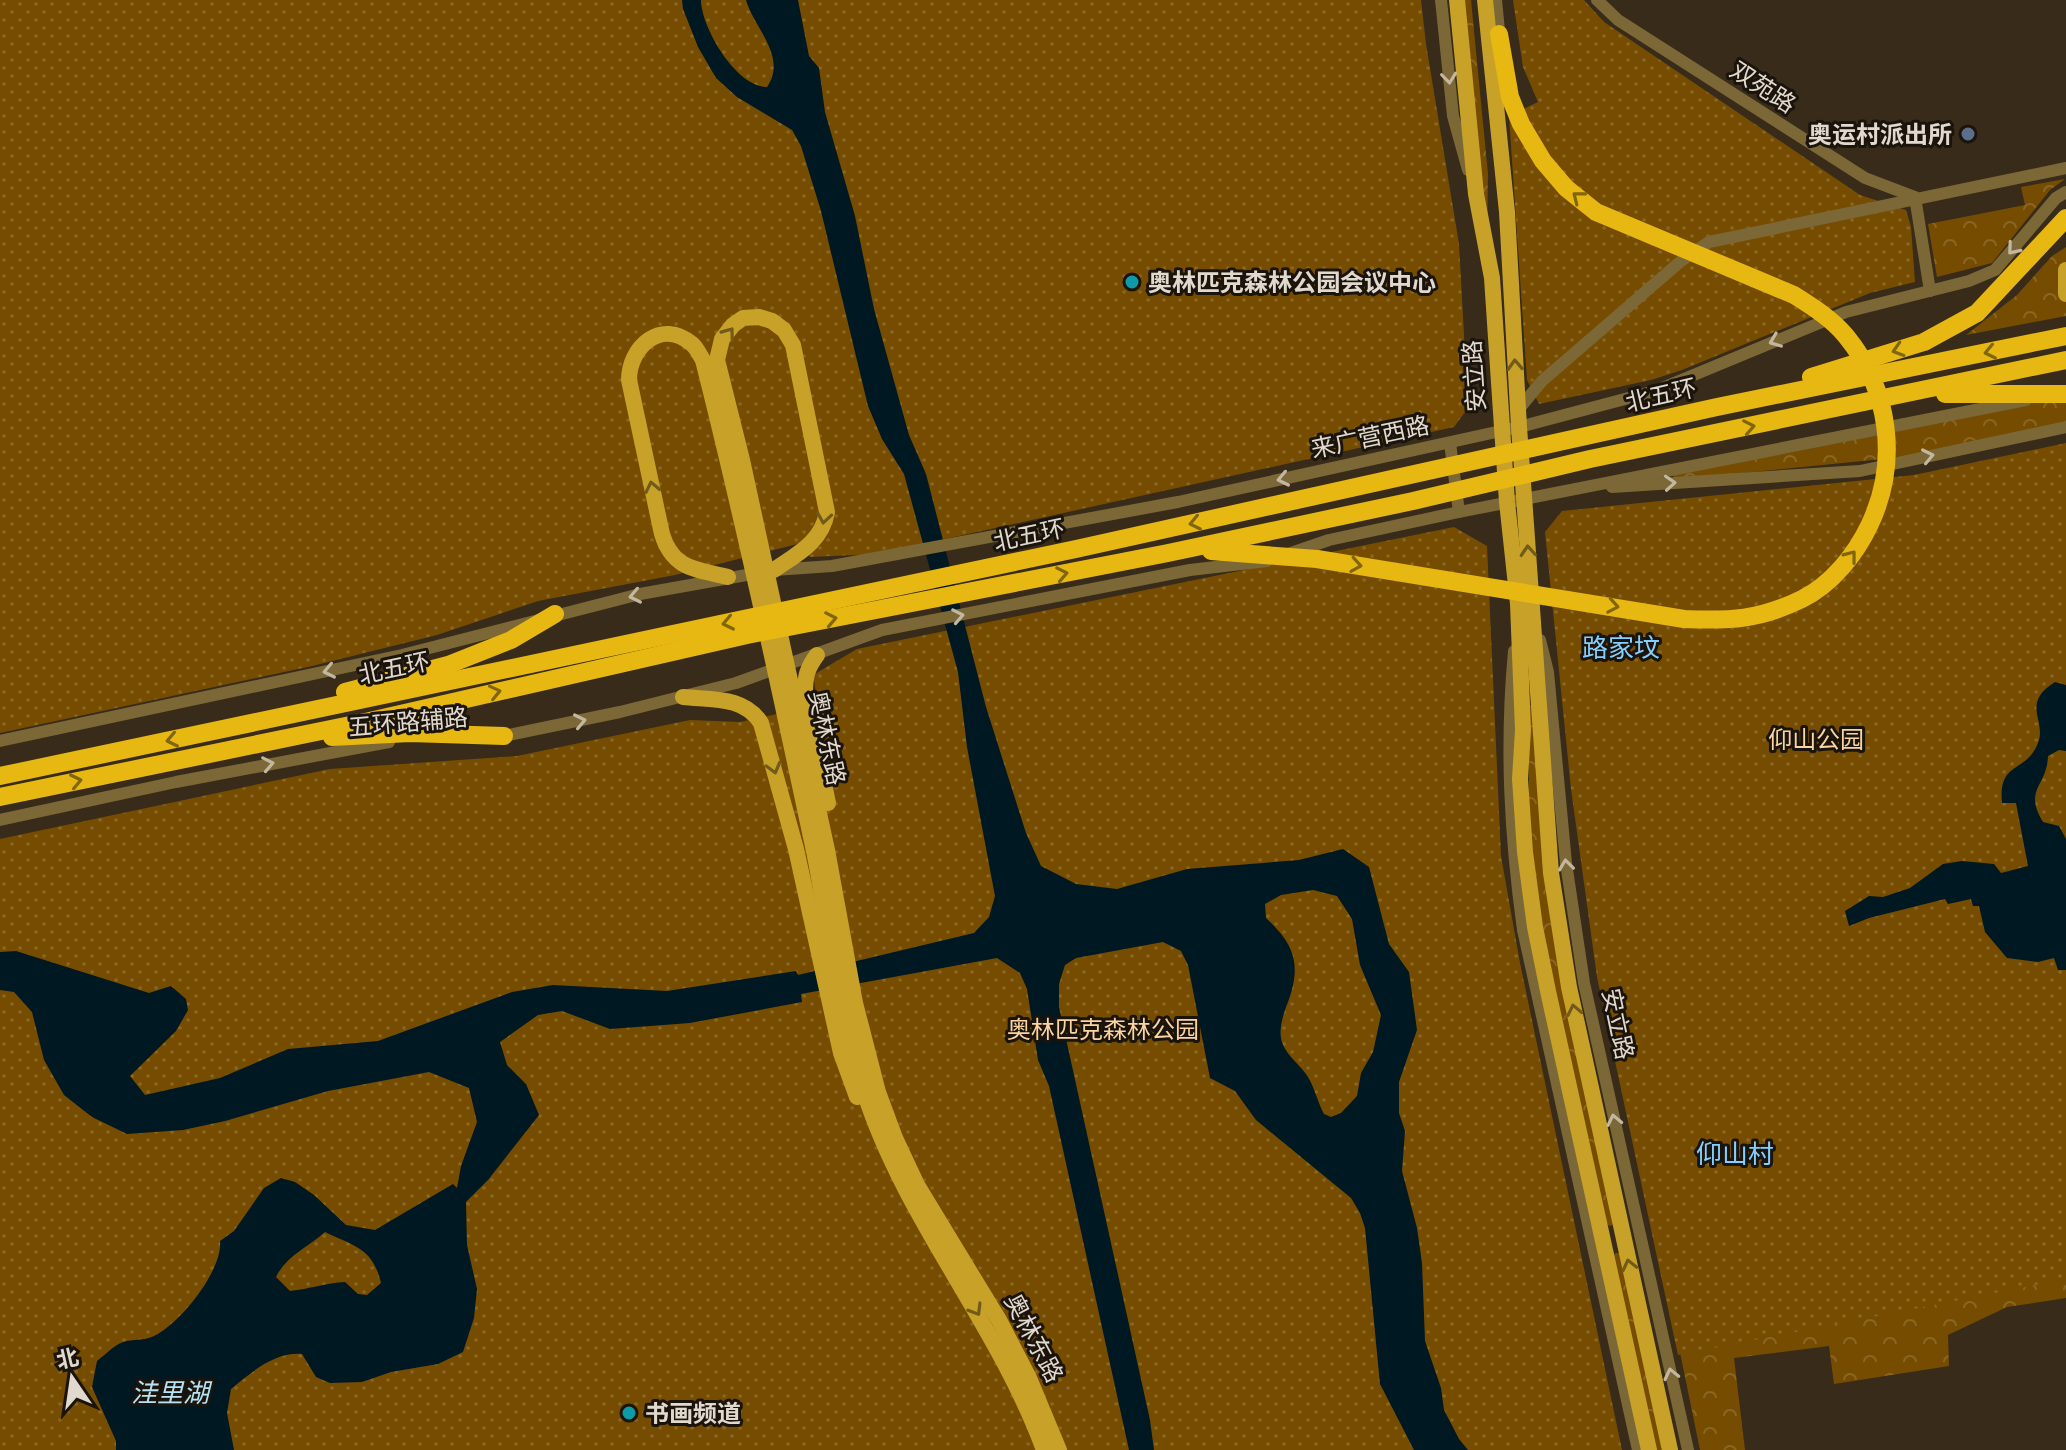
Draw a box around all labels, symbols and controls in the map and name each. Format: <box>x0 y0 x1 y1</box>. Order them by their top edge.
street label: 双苑路 <box>1725 56 1801 118</box>
one-way arrow <box>1440 72 1457 85</box>
place label: 奥运村派出所 <box>1808 121 1952 148</box>
marker: 奥运村派出所 <box>1959 125 1977 143</box>
one-way arrow <box>1573 192 1587 207</box>
one-way arrow <box>2008 239 2023 254</box>
place label: 奥林匹克森林公园会议中心 <box>1148 269 1436 296</box>
marker: 奥林匹克森林公园会议中心 <box>1123 273 1141 291</box>
one-way arrow <box>719 327 734 342</box>
one-way arrow <box>1769 331 1783 348</box>
street label: 安立路 <box>1458 339 1490 413</box>
one-way arrow <box>1892 341 1905 357</box>
one-way arrow <box>1983 342 1996 359</box>
one-way arrow <box>1507 358 1524 371</box>
street label: 北五环 <box>1623 374 1699 416</box>
street label: 来广营西路 <box>1309 411 1431 463</box>
one-way arrow <box>1742 420 1755 437</box>
one-way arrow <box>1921 448 1935 465</box>
one-way arrow <box>1277 470 1290 487</box>
one-way arrow <box>1664 475 1677 492</box>
one-way arrow <box>644 481 661 494</box>
one-way arrow <box>816 511 833 525</box>
street label: 北五环 <box>991 514 1067 556</box>
one-way arrow <box>1188 514 1202 531</box>
one-way arrow <box>1520 544 1537 557</box>
one-way arrow <box>1841 550 1855 564</box>
one-way arrow <box>1349 556 1363 573</box>
one-way arrow <box>1056 567 1069 584</box>
one-way arrow <box>629 587 643 604</box>
one-way arrow <box>1606 597 1619 614</box>
one-way arrow <box>951 608 965 625</box>
one-way arrow <box>824 611 838 628</box>
one-way arrow <box>722 614 736 631</box>
district label: 路家坟 <box>1582 633 1660 662</box>
street label: 北五环 <box>356 647 432 689</box>
one-way arrow <box>322 662 336 679</box>
one-way arrow <box>488 684 501 701</box>
street label: 奥林东路 <box>804 688 850 788</box>
street label: 五环路辅路 <box>347 703 469 741</box>
one-way arrow <box>574 713 587 730</box>
park label: 仰山公园 <box>1768 726 1864 753</box>
one-way arrow <box>166 731 180 748</box>
one-way arrow <box>262 757 275 774</box>
one-way arrow <box>765 761 781 775</box>
one-way arrow <box>69 773 83 790</box>
one-way arrow <box>1558 858 1575 871</box>
street label: 安立路 <box>1597 986 1639 1062</box>
one-way arrow <box>1566 1004 1583 1018</box>
park label: 奥林匹克森林公园 <box>1007 1016 1199 1043</box>
one-way arrow <box>1606 1114 1623 1127</box>
district label: 仰山村 <box>1696 1139 1774 1168</box>
one-way arrow <box>1621 1258 1638 1272</box>
street label: 奥林东路 <box>1000 1289 1068 1387</box>
one-way arrow <box>966 1301 982 1316</box>
north arrow <box>32 1338 112 1418</box>
text: 北 <box>54 1343 81 1373</box>
one-way arrow <box>1663 1368 1680 1381</box>
water label: 洼里湖 <box>131 1378 213 1407</box>
place label: 书画频道 <box>645 1400 741 1427</box>
marker: 书画频道 <box>620 1404 638 1422</box>

